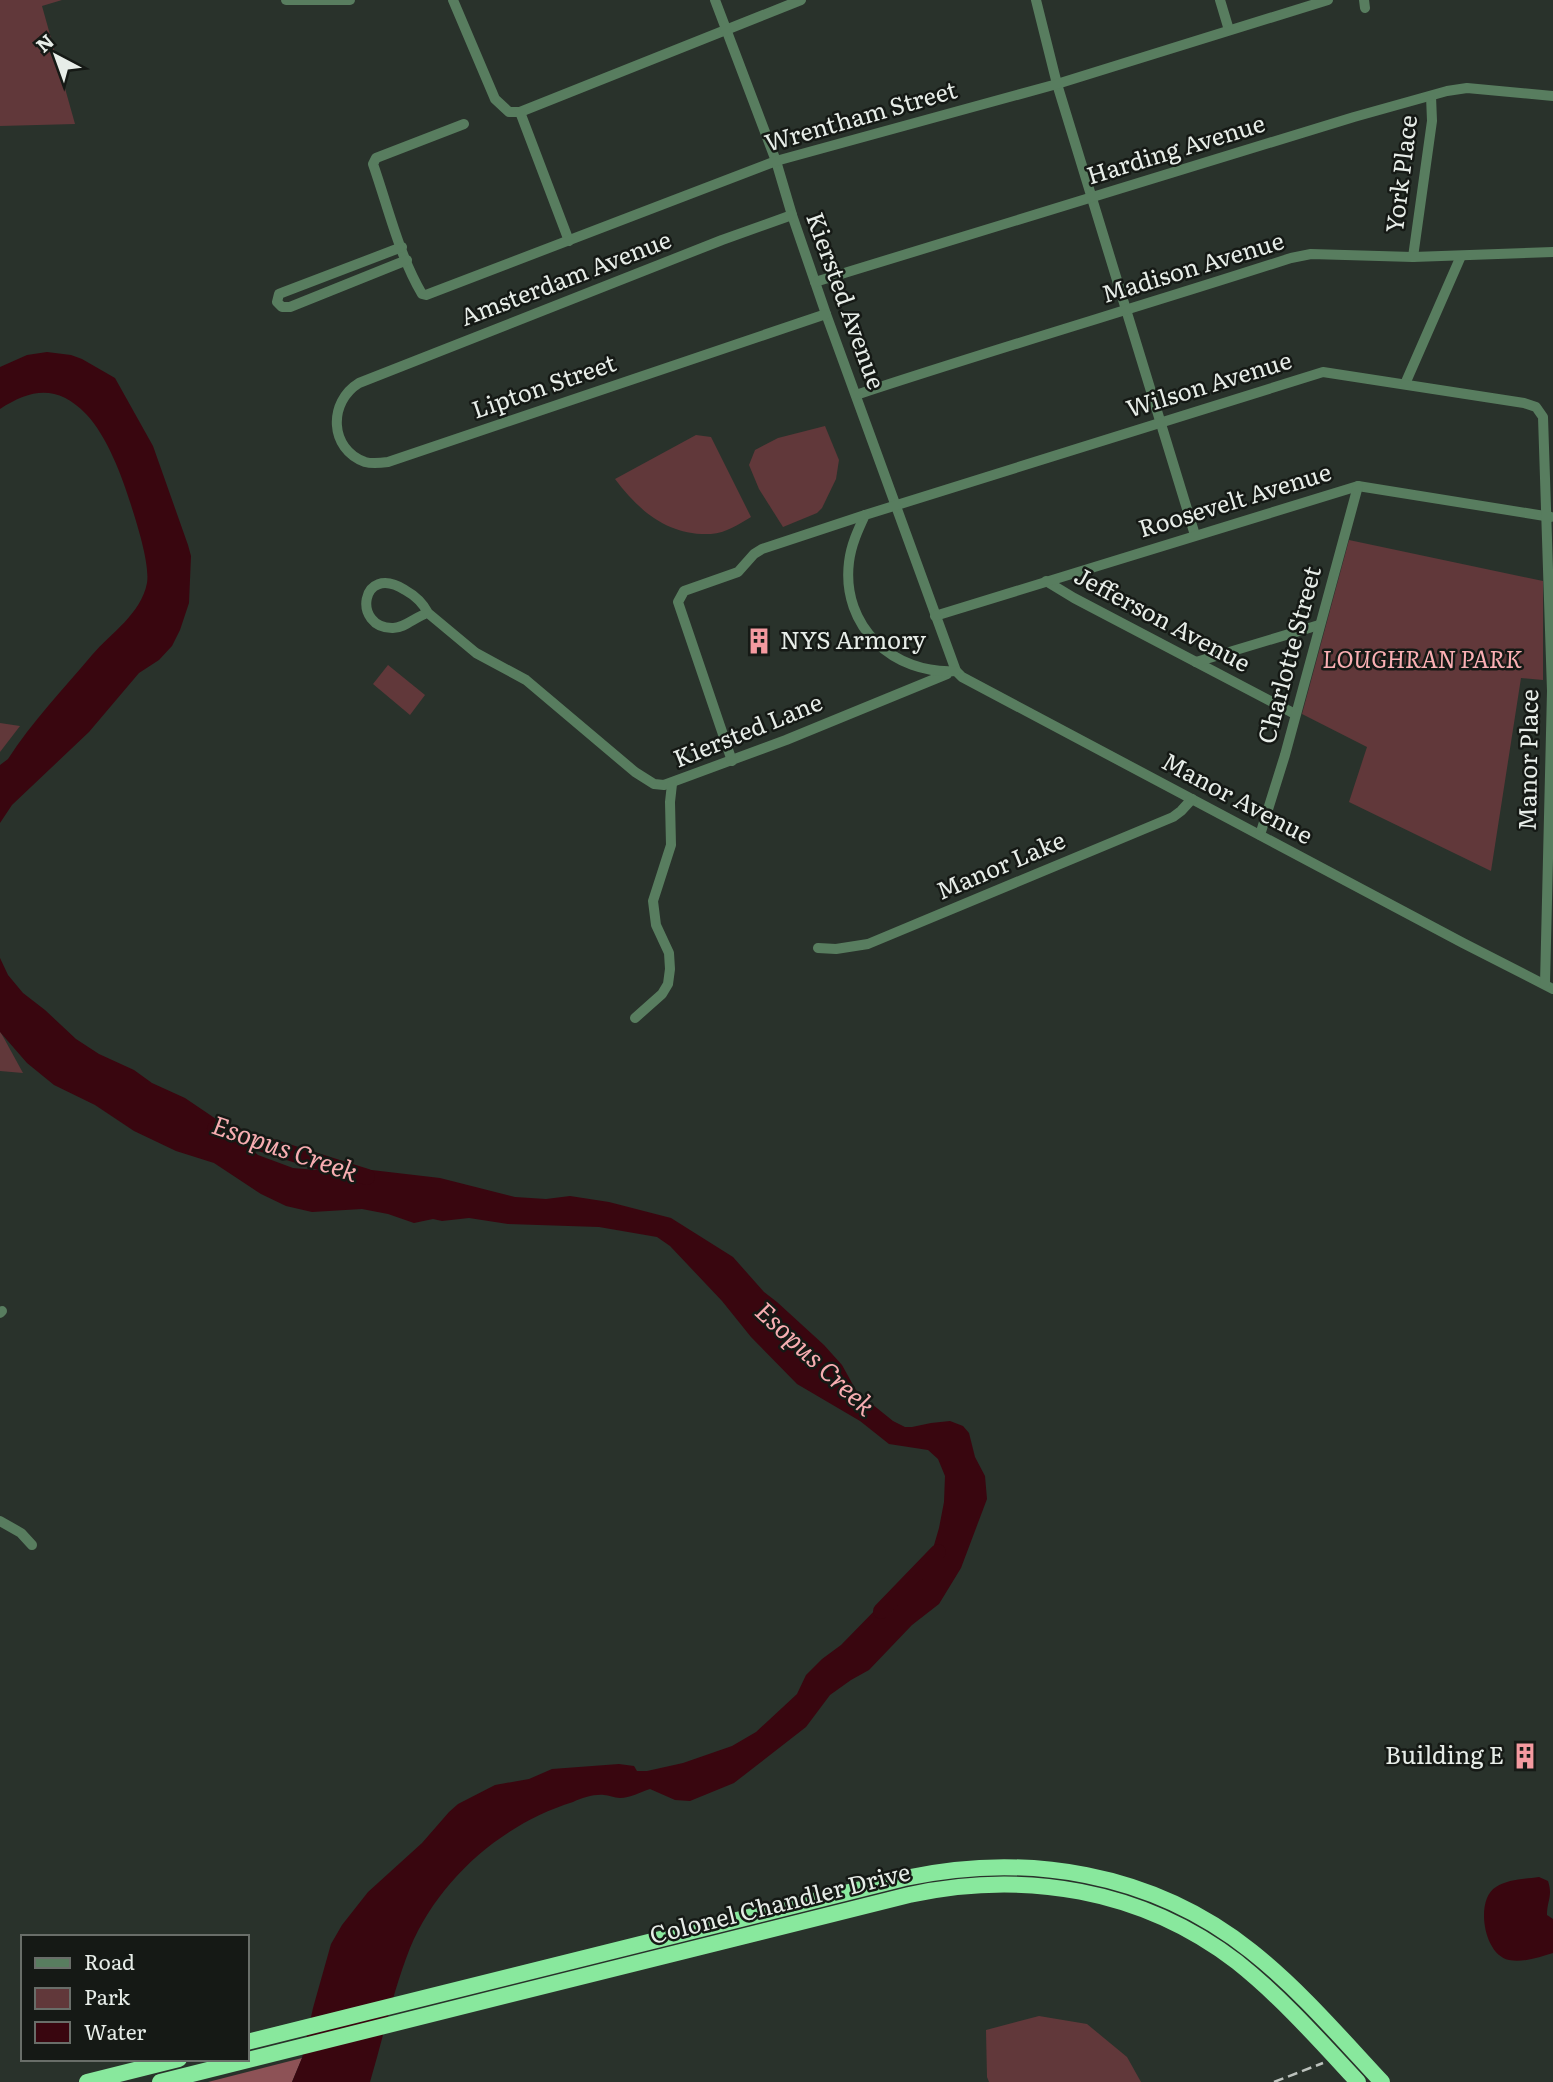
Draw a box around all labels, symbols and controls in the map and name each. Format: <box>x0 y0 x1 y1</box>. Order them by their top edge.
north arrow <box>21 21 91 91</box>
text: N <box>29 27 59 58</box>
street label: Wrentham Street <box>760 70 961 159</box>
street label: Harding Avenue <box>1082 104 1269 191</box>
street label: York Place <box>1375 113 1424 235</box>
street label: Kiersted Avenue <box>799 207 896 394</box>
street label: Amsterdam Avenue <box>455 220 676 333</box>
street label: Madison Avenue <box>1097 221 1288 310</box>
street label: Wilson Avenue <box>1121 341 1295 424</box>
street label: Lipton Street <box>466 343 620 426</box>
street label: Roosevelt Avenue <box>1134 453 1335 545</box>
street label: Jefferson Avenue <box>1069 557 1258 679</box>
street label: Charlotte Street <box>1247 561 1328 747</box>
place label: NYS Armory <box>780 621 926 656</box>
building icon: NYS Armory <box>744 626 774 656</box>
park label: LOUGHRAN PARK <box>1322 640 1522 675</box>
street label: Kiersted Lane <box>667 683 827 774</box>
street label: Manor Place <box>1508 689 1545 831</box>
street label: Manor Avenue <box>1157 742 1320 851</box>
street label: Manor Lake <box>930 821 1070 907</box>
water label: Esopus Creek <box>208 1103 365 1190</box>
water label: Esopus Creek <box>748 1291 886 1424</box>
place label: Building E <box>1385 1736 1504 1771</box>
building icon: Building E <box>1510 1741 1540 1771</box>
street label: Colonel Chandler Drive <box>645 1852 913 1951</box>
legend <box>21 1935 248 2061</box>
text: Road <box>84 1945 135 1976</box>
text: Park <box>84 1980 130 2011</box>
text: Water <box>84 2015 146 2046</box>

